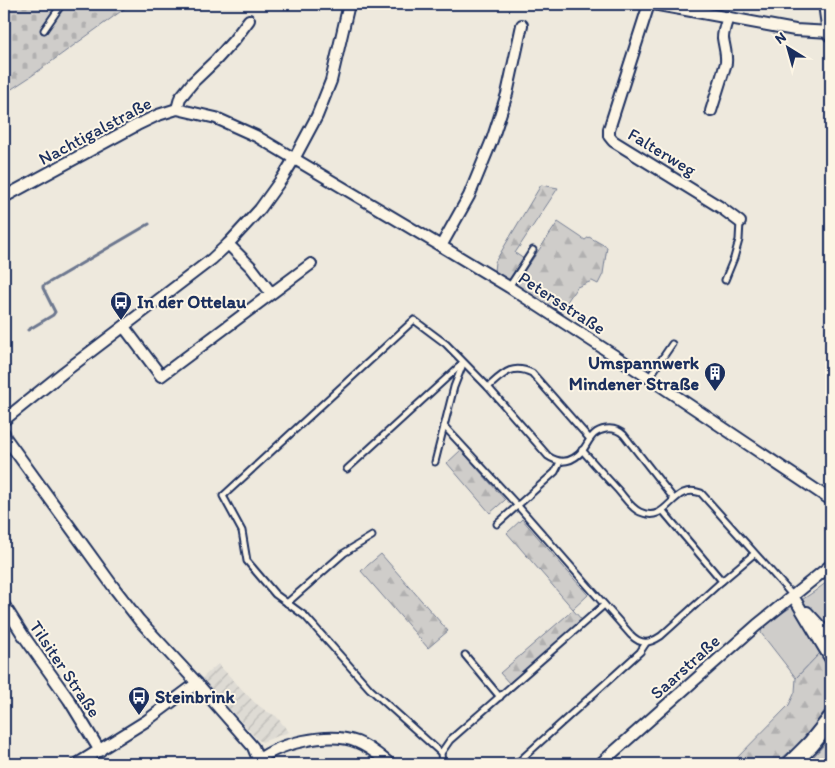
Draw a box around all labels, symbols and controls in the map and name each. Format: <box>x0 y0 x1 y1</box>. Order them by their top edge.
north arrow <box>762 22 812 72</box>
text: N <box>772 28 789 48</box>
street label: Nachtigalstraße <box>35 92 155 170</box>
street label: Falterweg <box>624 123 701 181</box>
street label: Petersstraße <box>514 267 610 339</box>
bus stop icon: In der Ottelau <box>109 290 133 321</box>
place label: In der Ottelau <box>137 291 246 313</box>
place label: Umspannwerk Mindener Straße <box>569 352 700 395</box>
building icon: Umspannwerk Mindener Straße <box>703 361 727 392</box>
street label: Tilsiter Straße <box>25 616 105 722</box>
street label: Saarstraße <box>646 630 724 704</box>
bus stop icon: Steinbrink <box>127 685 151 716</box>
place label: Steinbrink <box>155 686 235 708</box>

